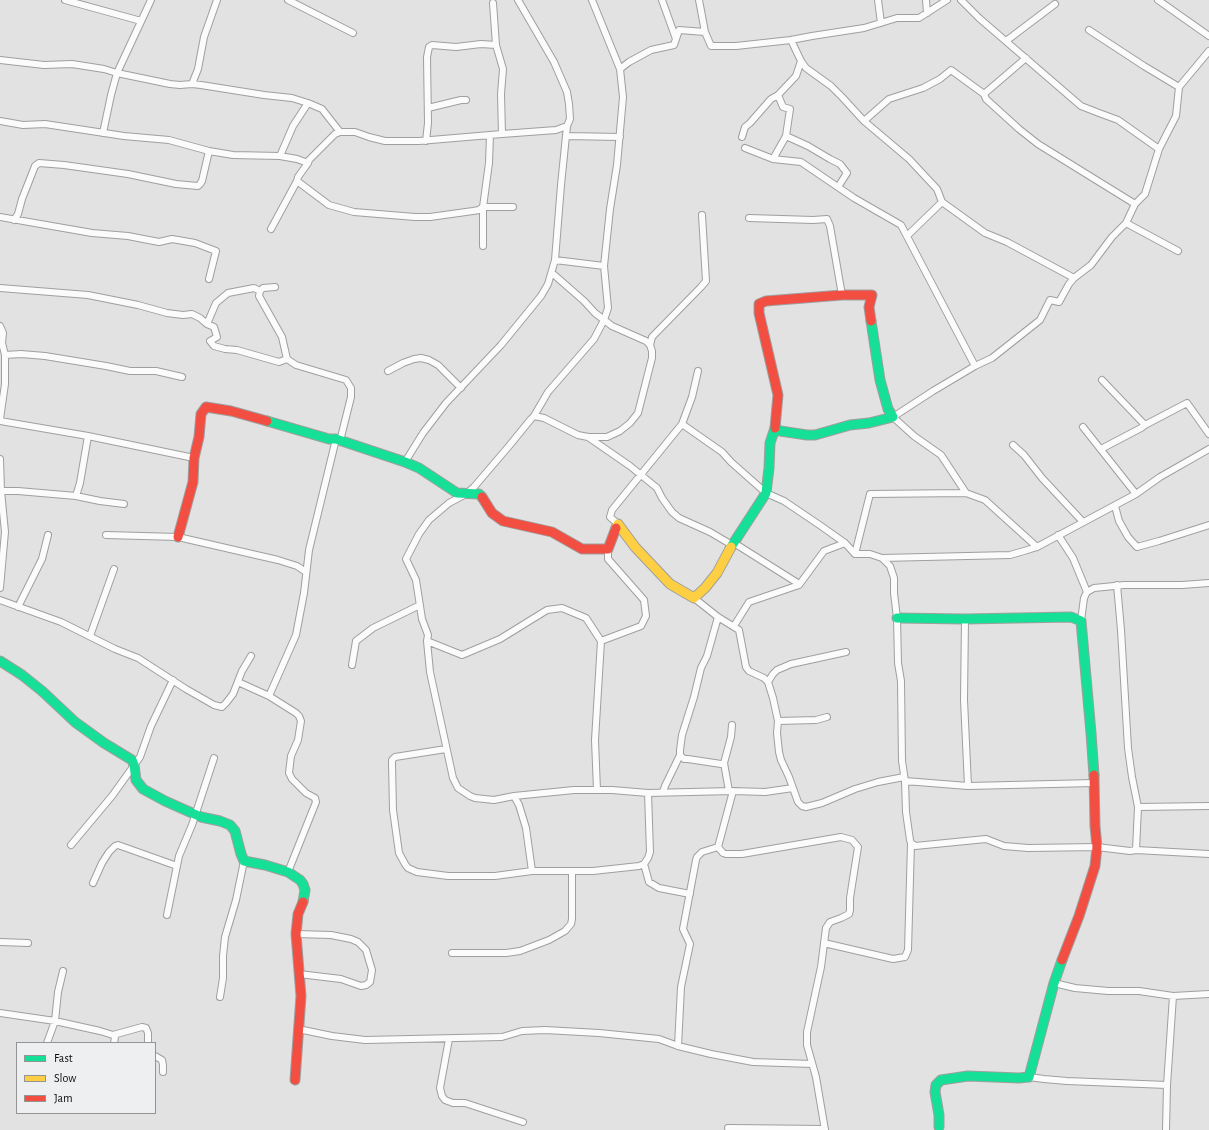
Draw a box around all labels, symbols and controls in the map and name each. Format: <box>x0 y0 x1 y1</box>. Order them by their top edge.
legend <box>16 1042 156 1114</box>
text: Fast <box>54 1052 73 1064</box>
text: Slow <box>54 1072 76 1084</box>
text: Jam <box>54 1092 73 1104</box>

